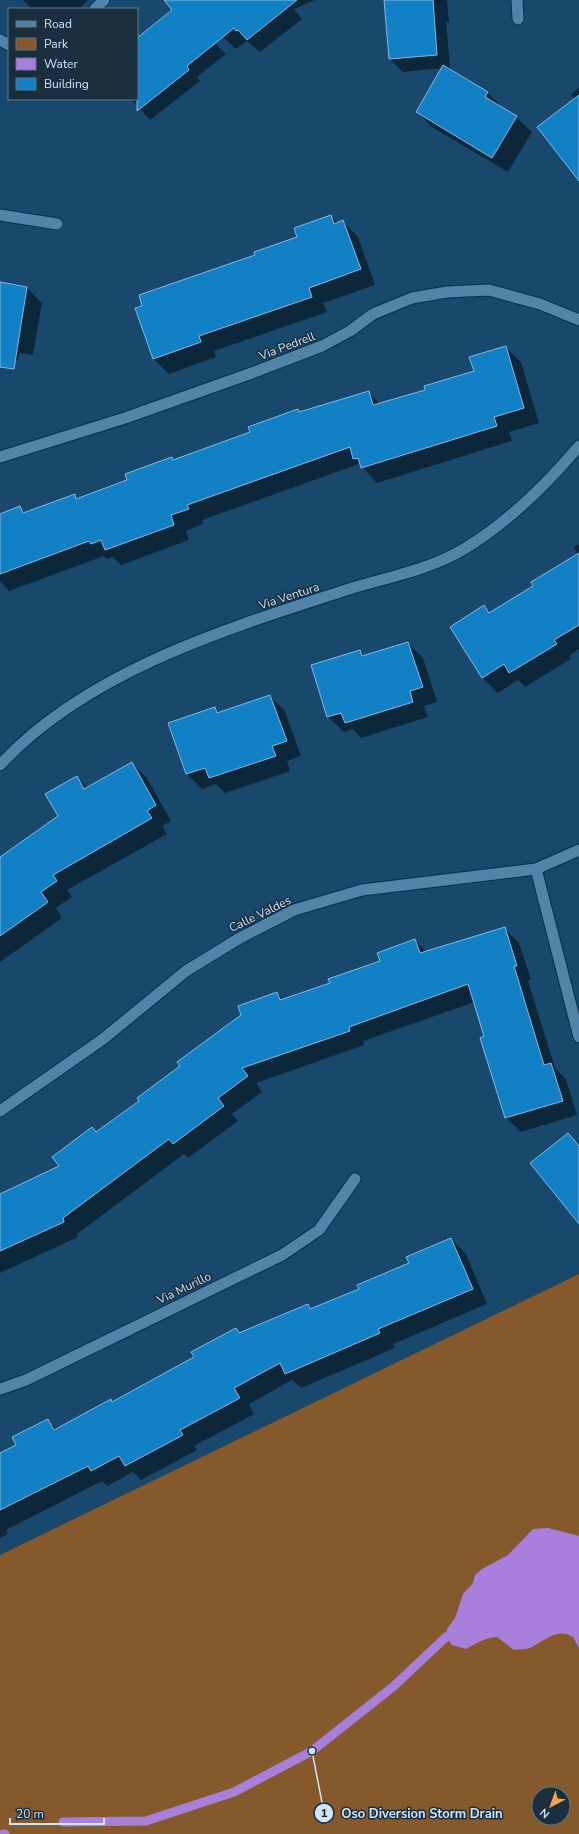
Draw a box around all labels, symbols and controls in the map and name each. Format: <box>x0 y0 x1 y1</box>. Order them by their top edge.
legend <box>8 8 138 100</box>
text: Road <box>44 16 72 32</box>
text: Park <box>44 36 69 52</box>
text: Water <box>44 56 78 72</box>
text: Building <box>44 76 89 92</box>
street label: Via Pedrell <box>256 328 318 364</box>
street label: Via Ventura <box>256 579 321 614</box>
street label: Calle Valdes <box>226 892 294 936</box>
street label: Via Murillo <box>153 1268 214 1308</box>
north arrow <box>531 1786 571 1826</box>
scale bar <box>10 1800 104 1826</box>
callout: Oso Diversion Storm Drain <box>314 1801 511 1826</box>
text: 1 <box>320 1805 328 1821</box>
text: Oso Diversion Storm Drain <box>341 1805 503 1823</box>
text: N <box>537 1805 553 1822</box>
text: 20 m <box>16 1806 44 1822</box>

